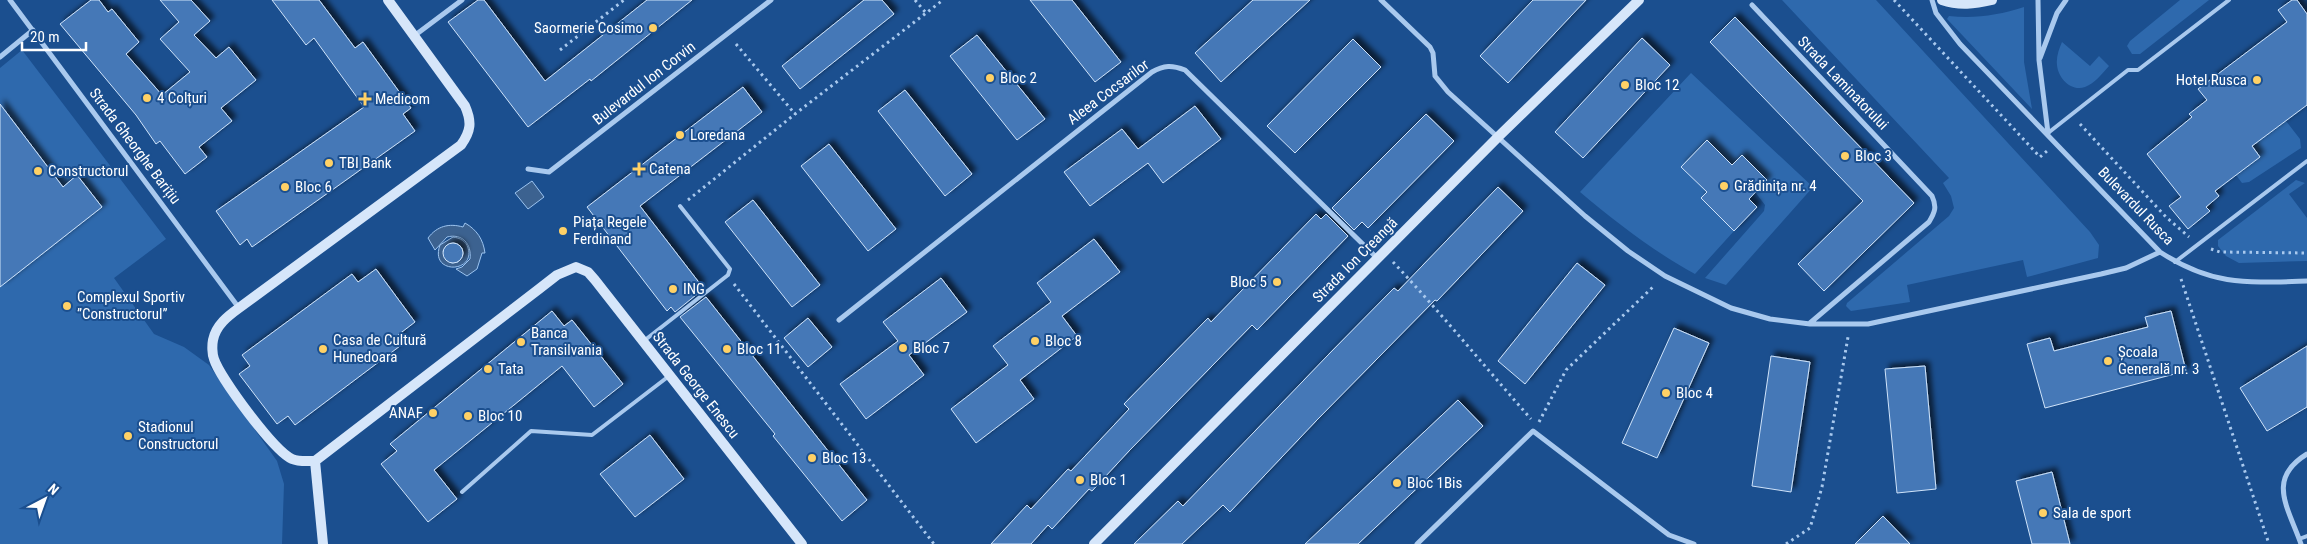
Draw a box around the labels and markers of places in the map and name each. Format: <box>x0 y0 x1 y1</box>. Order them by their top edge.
place label: Saormerie Cosimo <box>534 19 643 37</box>
marker: Saormerie Cosimo <box>647 22 659 34</box>
place label: Bloc 2 <box>1000 69 1037 87</box>
place label: Hotel Rusca <box>2176 71 2247 89</box>
marker: Bloc 2 <box>984 72 996 84</box>
marker: Hotel Rusca <box>2251 74 2263 86</box>
place label: Bloc 12 <box>1635 76 1679 94</box>
marker: Bloc 12 <box>1619 79 1631 91</box>
place label: 4 Colțuri <box>157 89 207 107</box>
place label: Medicom <box>375 90 430 108</box>
marker: 4 Colțuri <box>141 92 153 104</box>
marker: Medicom <box>359 93 371 105</box>
place label: Loredana <box>690 126 745 144</box>
marker: Loredana <box>674 129 686 141</box>
place label: Bloc 3 <box>1855 147 1892 165</box>
marker: Bloc 3 <box>1839 150 1851 162</box>
place label: TBI Bank <box>339 154 392 172</box>
marker: TBI Bank <box>323 157 335 169</box>
place label: Catena <box>649 160 691 178</box>
place label: Constructorul <box>48 162 128 180</box>
marker: Catena <box>633 163 645 175</box>
marker: Constructorul <box>32 165 44 177</box>
place label: Grădinița nr. 4 <box>1734 177 1817 195</box>
place label: Bloc 6 <box>295 178 332 196</box>
marker: Grădinița nr. 4 <box>1718 180 1730 192</box>
marker: Bloc 6 <box>279 181 291 193</box>
place label: Piața Regele Ferdinand <box>573 213 647 248</box>
marker: Piața Regele Ferdinand <box>557 225 569 237</box>
place label: Bloc 5 <box>1230 273 1267 291</box>
marker: Bloc 5 <box>1271 276 1283 288</box>
place label: ING <box>683 280 705 298</box>
marker: ING <box>667 283 679 295</box>
place label: Complexul Sportiv ”Constructorul” <box>77 288 185 323</box>
marker: Complexul Sportiv ”Constructorul” <box>61 300 73 312</box>
place label: Banca Transilvania <box>531 324 602 359</box>
place label: Casa de Cultură Hunedoara <box>333 331 426 366</box>
place label: Bloc 8 <box>1045 332 1082 350</box>
marker: Bloc 8 <box>1029 335 1041 347</box>
marker: Banca Transilvania <box>515 336 527 348</box>
place label: Bloc 7 <box>913 339 950 357</box>
place label: Bloc 11 <box>737 340 781 358</box>
marker: Bloc 7 <box>897 342 909 354</box>
marker: Casa de Cultură Hunedoara <box>317 343 329 355</box>
marker: Bloc 11 <box>721 343 733 355</box>
place label: Școala Generală nr. 3 <box>2118 343 2199 378</box>
marker: Școala Generală nr. 3 <box>2102 355 2114 367</box>
place label: Tata <box>498 360 524 378</box>
marker: Tata <box>482 363 494 375</box>
place label: Bloc 4 <box>1676 384 1713 402</box>
marker: Bloc 4 <box>1660 387 1672 399</box>
place label: ANAF <box>389 404 423 422</box>
marker: ANAF <box>427 407 439 419</box>
place label: Bloc 10 <box>478 407 522 425</box>
marker: Bloc 10 <box>462 410 474 422</box>
place label: Stadionul Constructorul <box>138 418 218 453</box>
marker: Stadionul Constructorul <box>122 430 134 442</box>
place label: Bloc 13 <box>822 449 866 467</box>
marker: Bloc 13 <box>806 452 818 464</box>
place label: Bloc 1 <box>1090 471 1127 489</box>
marker: Bloc 1 <box>1074 474 1086 486</box>
place label: Bloc 1Bis <box>1407 474 1463 492</box>
marker: Bloc 1Bis <box>1391 477 1403 489</box>
place label: Sala de sport <box>2053 504 2131 522</box>
marker: Sala de sport <box>2037 507 2049 519</box>

